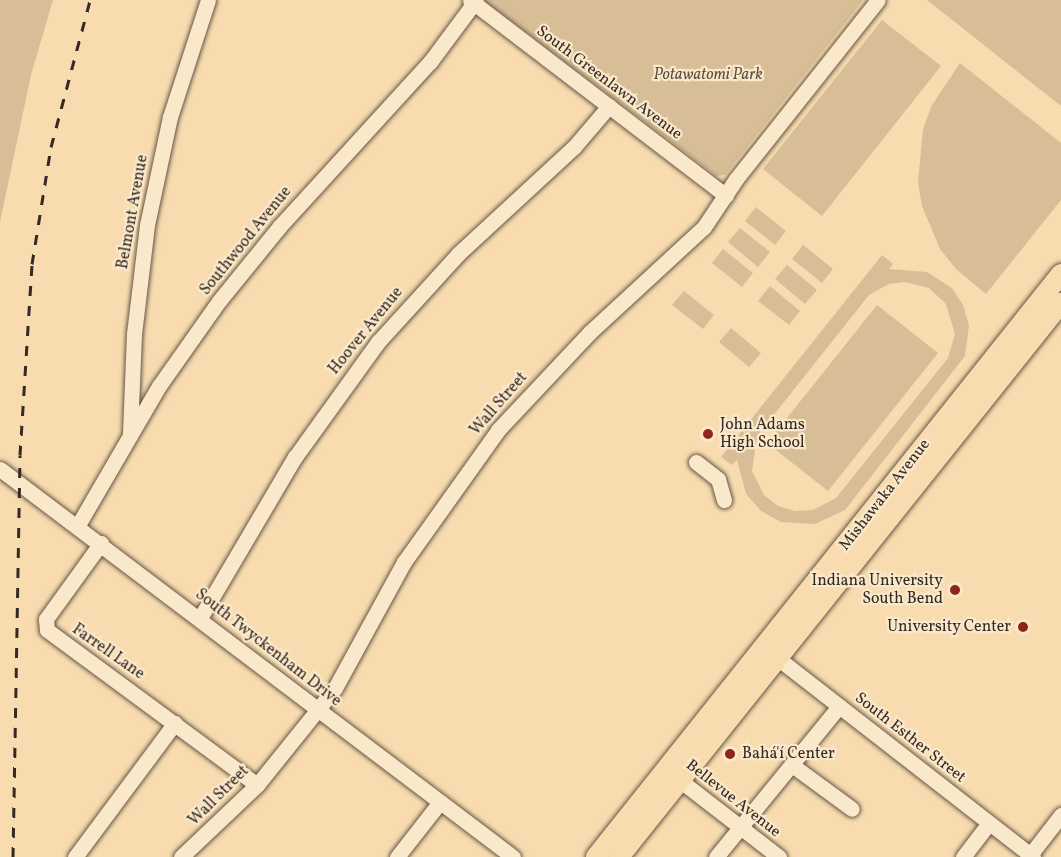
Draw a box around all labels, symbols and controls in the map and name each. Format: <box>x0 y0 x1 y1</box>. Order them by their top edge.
street label: South Greenlawn Avenue <box>532 22 686 144</box>
park label: Potawatomi Park <box>653 65 763 85</box>
street label: Belmont Avenue <box>113 153 153 271</box>
street label: Southwood Avenue <box>196 183 296 299</box>
street label: Hoover Avenue <box>325 283 407 379</box>
street label: Wall Street <box>466 368 532 440</box>
place label: John Adams High School <box>720 415 805 453</box>
marker: John Adams High School <box>701 427 715 441</box>
street label: Mishawaka Avenue <box>836 435 934 555</box>
place label: Indiana University South Bend <box>812 571 943 609</box>
marker: Indiana University South Bend <box>948 583 962 597</box>
street label: South Twyckenham Drive <box>191 585 345 711</box>
place label: University Center <box>887 617 1011 637</box>
street label: Farrell Lane <box>68 620 148 684</box>
marker: University Center <box>1016 620 1030 634</box>
street label: South Esther Street <box>851 689 969 787</box>
place label: Bahá'í Center <box>742 744 835 764</box>
marker: Bahá'í Center <box>723 747 737 761</box>
street label: Bellevue Avenue <box>682 756 784 842</box>
street label: Wall Street <box>185 762 253 830</box>

